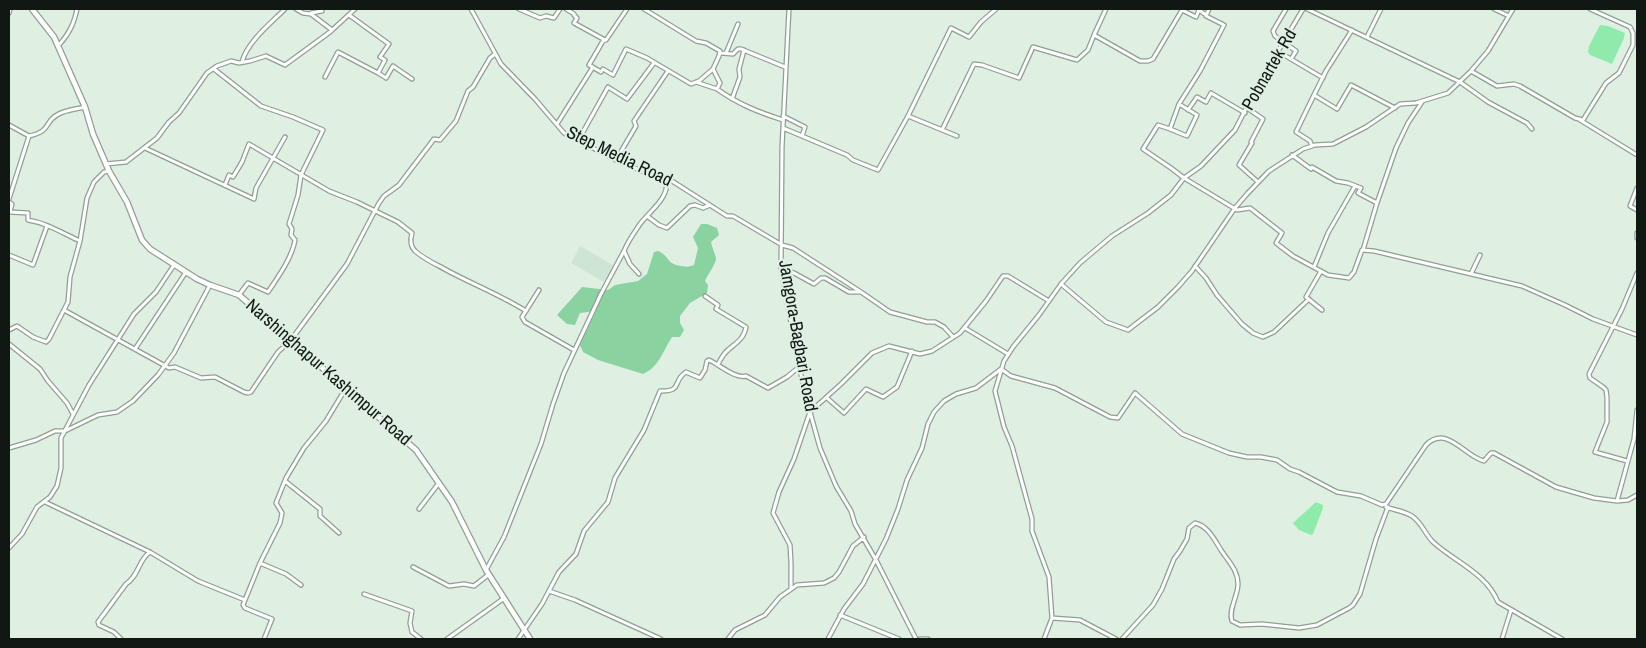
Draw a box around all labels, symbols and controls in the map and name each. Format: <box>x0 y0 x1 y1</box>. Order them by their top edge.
street label: Pobnartek Rd <box>1238 26 1302 114</box>
street label: Step Media Road <box>563 122 675 192</box>
street label: Jamgora-Bagbari Road <box>773 259 821 413</box>
street label: Narshinghapur Kashimpur Road <box>241 295 415 451</box>

